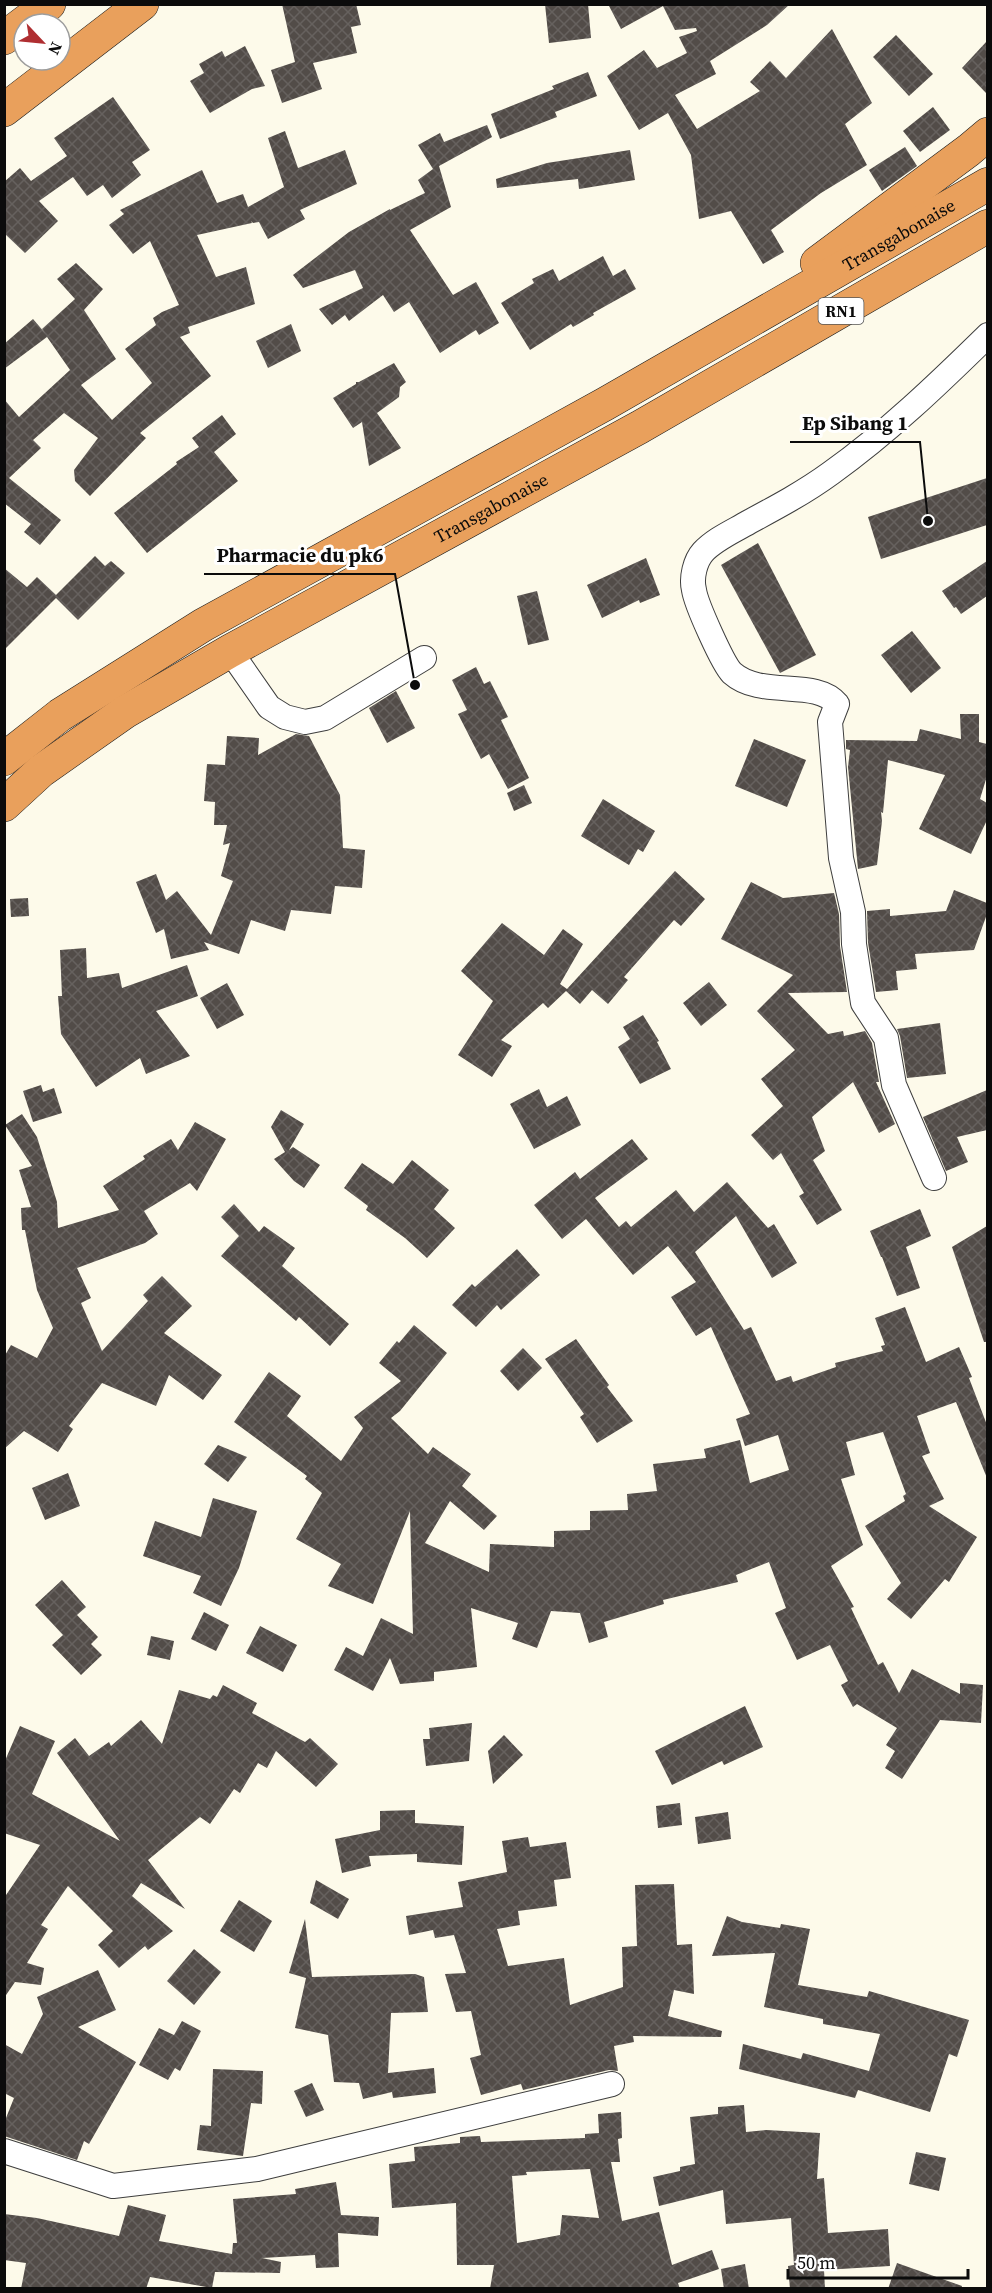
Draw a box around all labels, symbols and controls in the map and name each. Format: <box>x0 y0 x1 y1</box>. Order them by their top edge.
north arrow <box>12 12 72 72</box>
text: N <box>43 39 68 59</box>
street label: Transgabonaise <box>838 192 960 277</box>
road number: RN1 <box>818 298 864 324</box>
callout: Ep Sibang 1 <box>790 404 920 442</box>
text: Ep Sibang 1 <box>802 409 908 437</box>
street label: Transgabonaise <box>429 467 552 549</box>
callout: Pharmacie du pk6 <box>204 536 395 574</box>
text: Pharmacie du pk6 <box>216 541 384 569</box>
scale bar <box>788 2242 968 2280</box>
text: 50 m <box>797 2250 835 2275</box>

